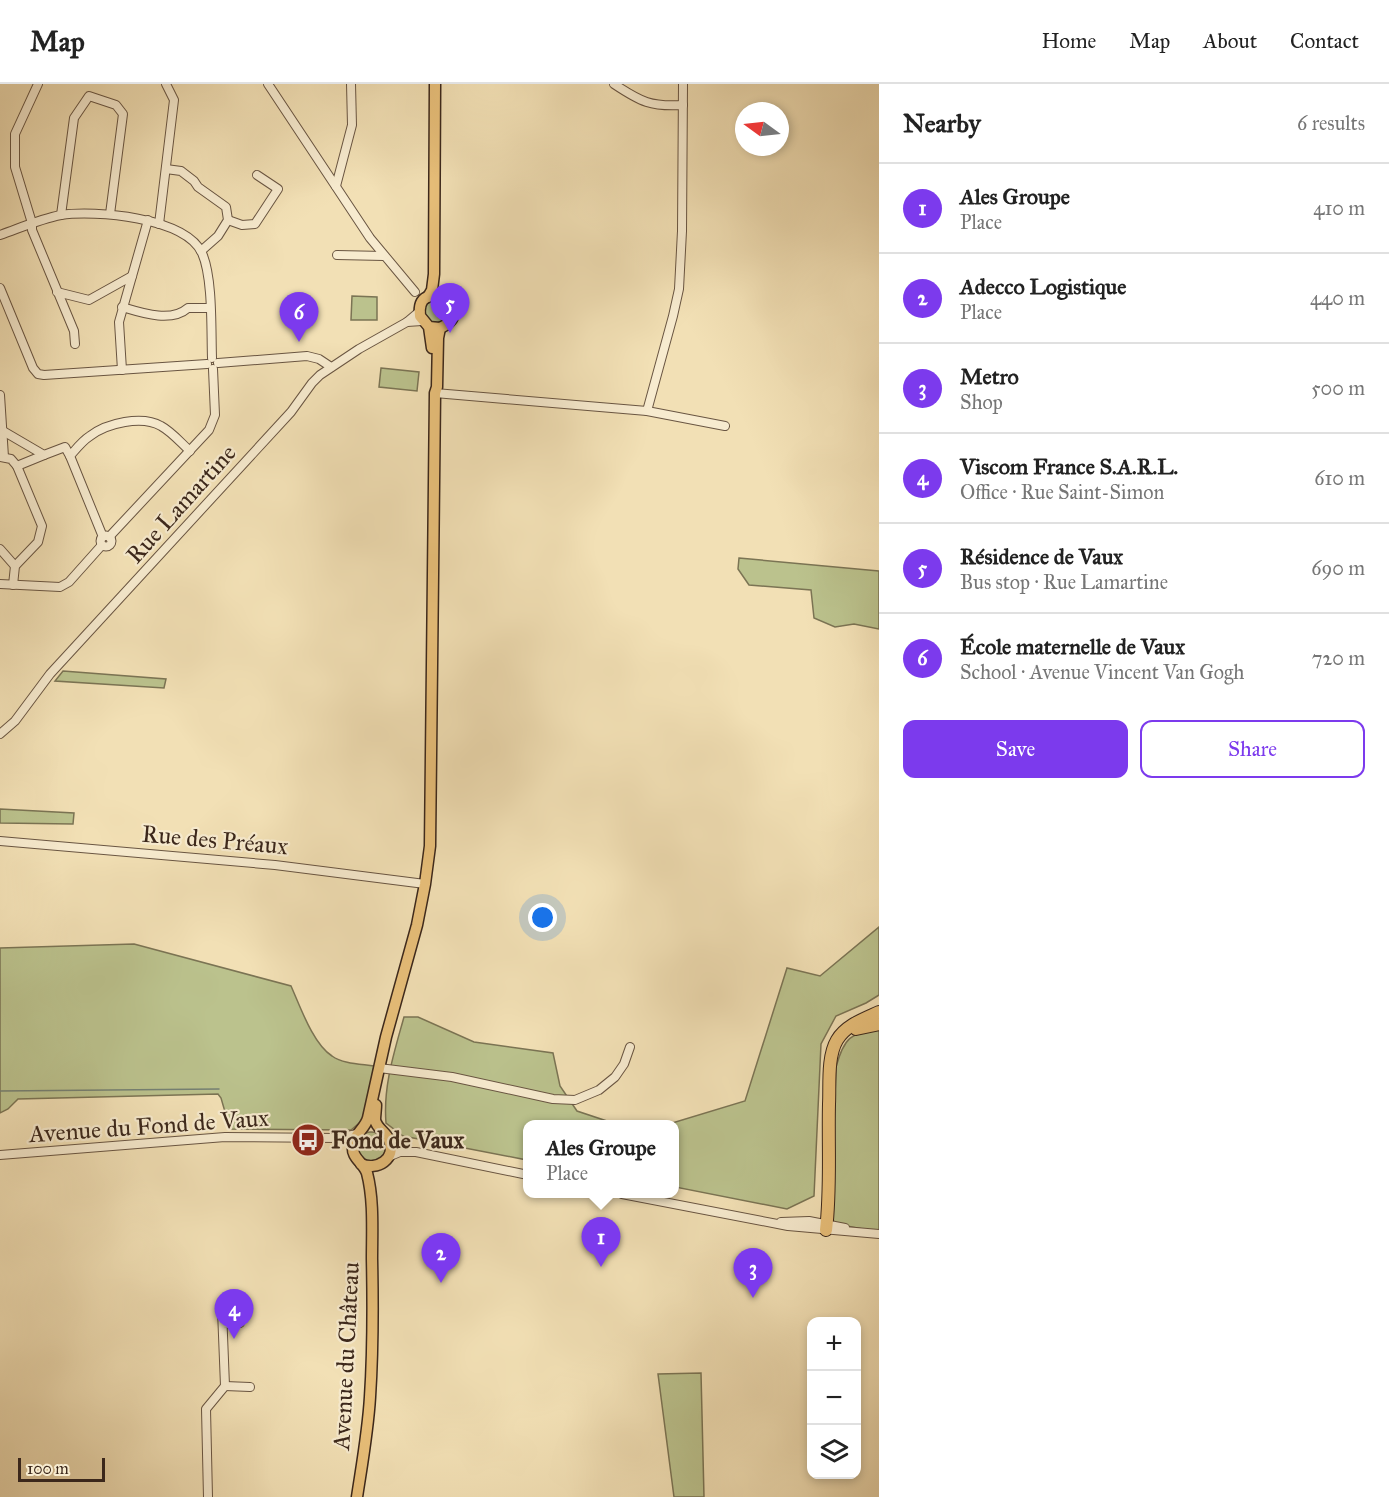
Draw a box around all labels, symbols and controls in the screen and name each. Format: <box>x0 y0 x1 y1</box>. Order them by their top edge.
text: Map <box>30 24 85 59</box>
text: Home <box>1041 28 1096 54</box>
text: Map <box>1129 28 1170 54</box>
text: About <box>1203 28 1257 54</box>
text: Contact <box>1290 28 1359 54</box>
north arrow <box>735 102 789 156</box>
text: Nearby <box>903 107 981 139</box>
text: 6 results <box>1297 111 1365 135</box>
text: Ales Groupe <box>960 183 1070 210</box>
text: 1 <box>919 196 926 220</box>
text: 410 m <box>1313 196 1365 220</box>
text: Place <box>960 210 1002 234</box>
text: Adecco Logistique <box>960 273 1126 300</box>
pin: 5 <box>430 284 470 333</box>
text: 2 <box>918 286 927 310</box>
text: 440 m <box>1310 286 1365 310</box>
pin: 6 <box>280 292 318 342</box>
text: Place <box>960 300 1002 324</box>
text: Metro <box>960 363 1019 390</box>
text: 3 <box>919 376 927 400</box>
text: 500 m <box>1311 376 1365 400</box>
text: Shop <box>960 390 1003 414</box>
street label: Rue Lamartine <box>120 438 242 570</box>
text: Viscom France S.A.R.L. <box>960 453 1178 480</box>
text: 4 <box>917 466 928 490</box>
text: 610 m <box>1314 466 1365 490</box>
text: Office · Rue Saint-Simon <box>960 480 1164 504</box>
text: Résidence de Vaux <box>960 543 1123 570</box>
text: 5 <box>918 556 927 580</box>
text: 690 m <box>1311 556 1365 580</box>
text: Bus stop · Rue Lamartine <box>960 570 1168 594</box>
text: École maternelle de Vaux <box>960 633 1185 660</box>
text: 6 <box>917 646 928 670</box>
text: 720 m <box>1312 646 1365 670</box>
text: School · Avenue Vincent Van Gogh <box>960 660 1244 684</box>
button: Save <box>903 720 1128 778</box>
button: Share <box>1140 720 1365 778</box>
street label: Rue des Préaux <box>141 819 290 861</box>
your location <box>528 903 557 932</box>
street label: Avenue du Fond de Vaux <box>27 1103 270 1149</box>
popup <box>523 1120 679 1198</box>
bus stop icon: Fond de Vaux <box>290 1122 326 1158</box>
place label: Fond de Vaux <box>331 1125 465 1155</box>
text: Ales Groupe <box>546 1134 656 1161</box>
text: Place <box>546 1161 588 1185</box>
pin: 1 <box>582 1218 620 1267</box>
pin: 2 <box>422 1234 460 1283</box>
pin: 3 <box>734 1248 772 1298</box>
street label: Avenue du Château <box>326 1261 366 1452</box>
pin: 4 <box>214 1290 254 1339</box>
map controls <box>807 1317 861 1479</box>
button: + <box>807 1317 861 1371</box>
button: − <box>807 1371 861 1425</box>
button: layers <box>807 1425 861 1479</box>
scale bar <box>18 1455 105 1482</box>
text: 100 m <box>27 1459 69 1478</box>

